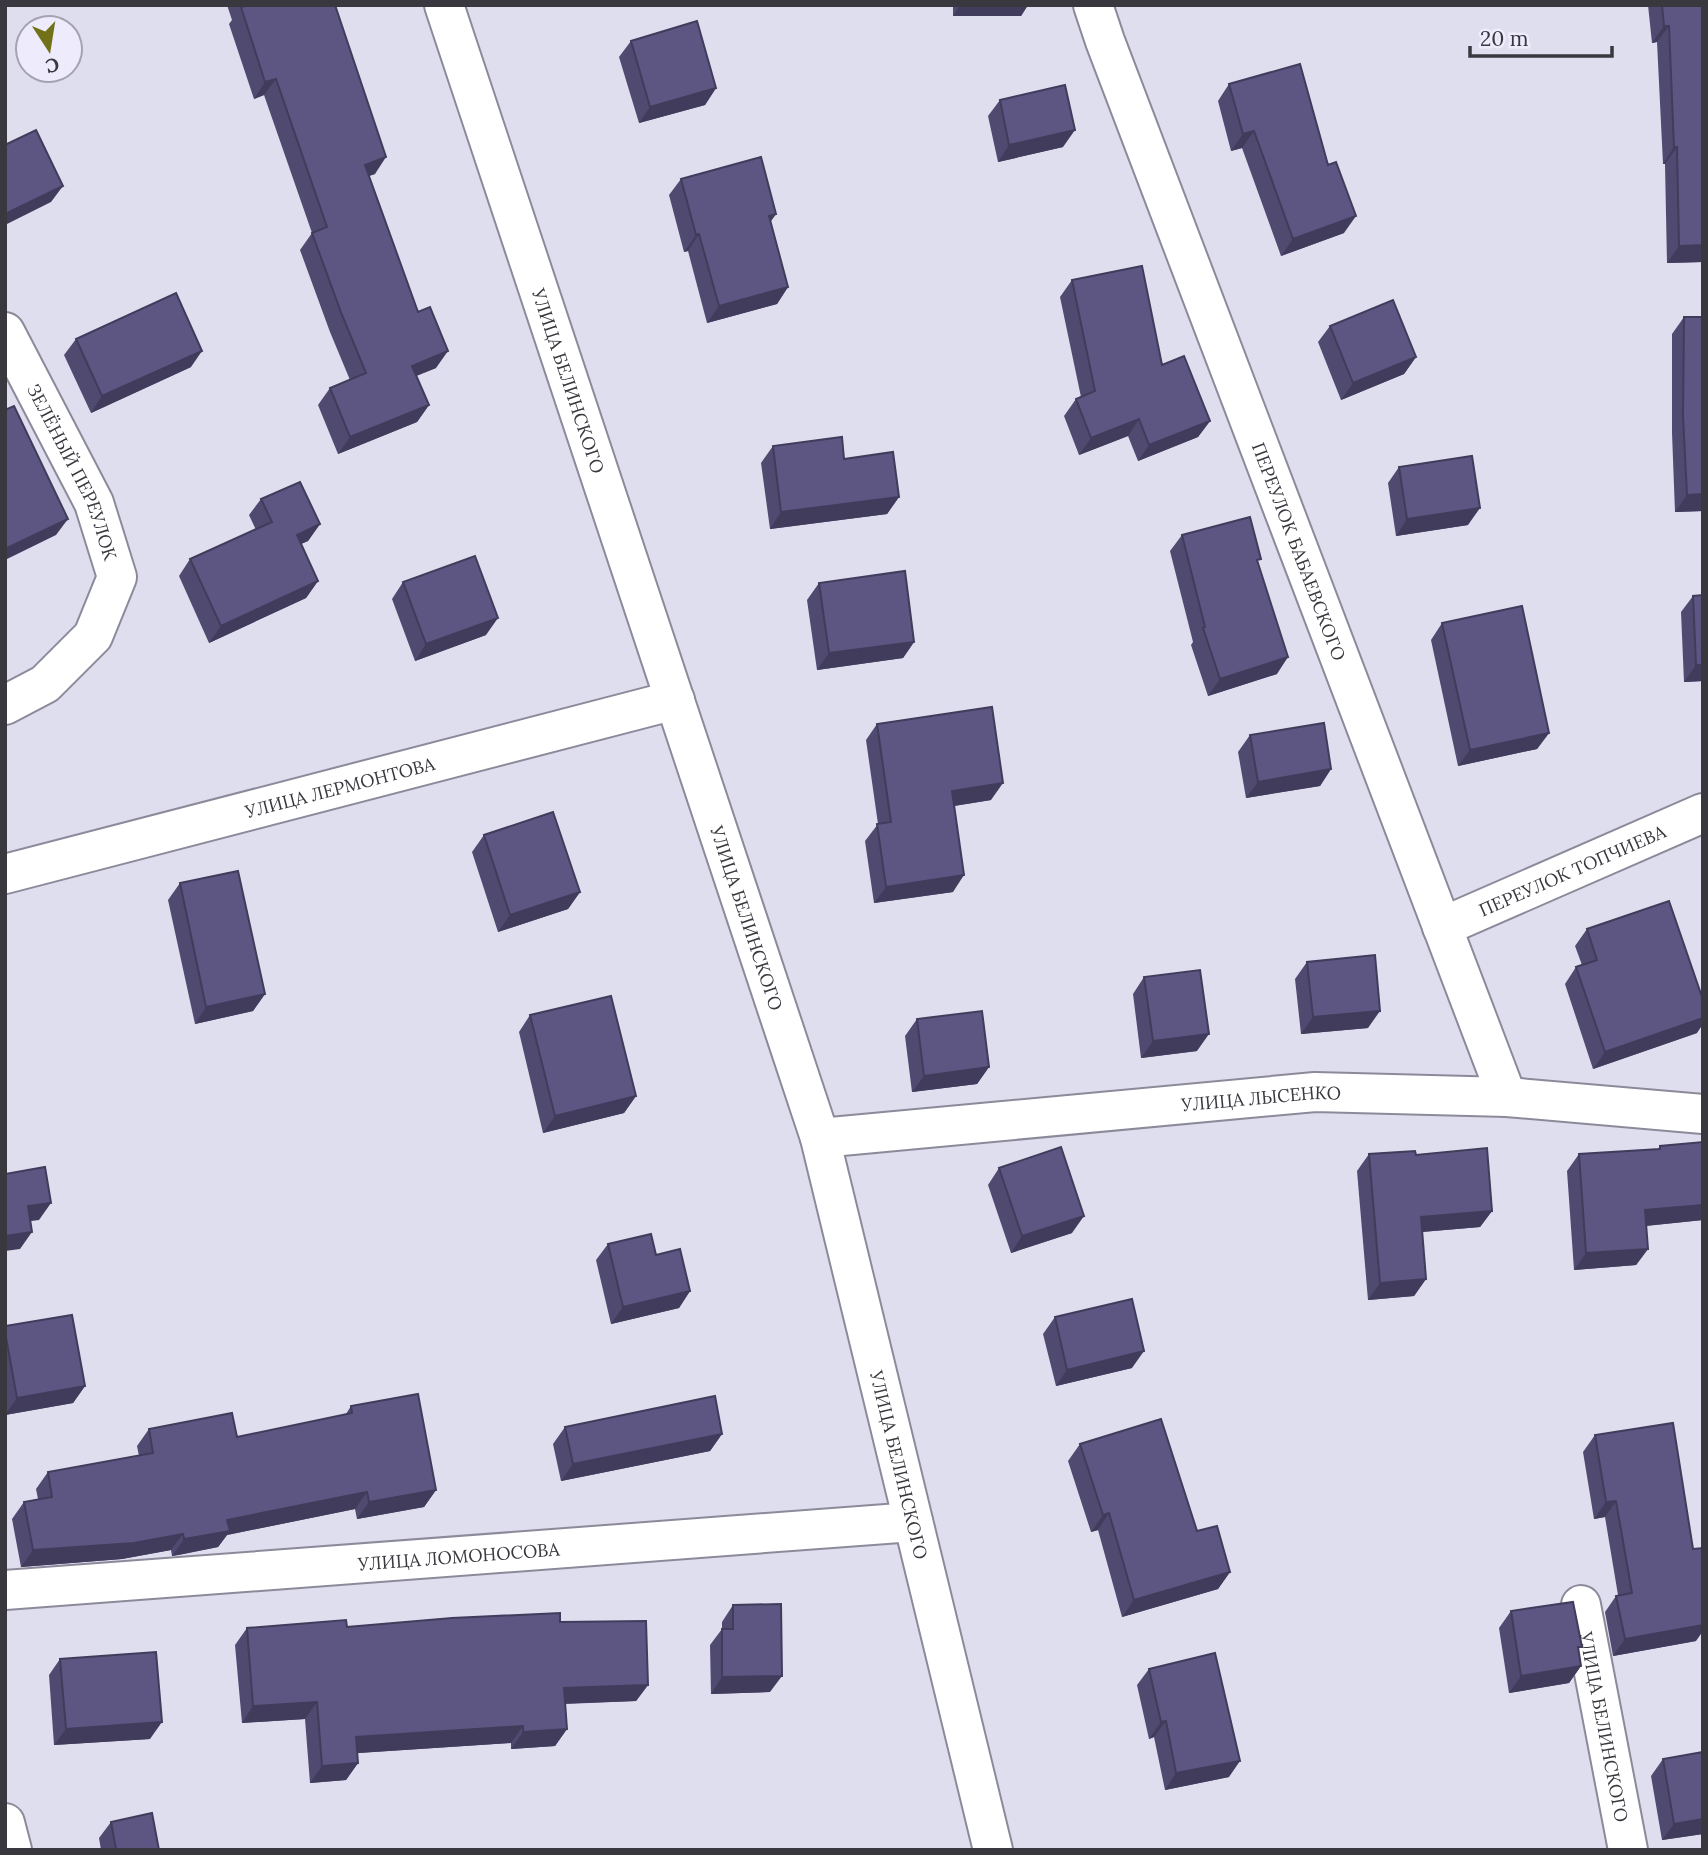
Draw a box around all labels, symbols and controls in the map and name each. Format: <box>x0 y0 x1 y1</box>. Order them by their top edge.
north arrow <box>14 14 84 84</box>
scale bar <box>1470 14 1612 58</box>
text: 20 m <box>1480 25 1529 52</box>
text: С <box>44 53 61 79</box>
street label: УЛИЦА БЕЛИНСКОГО <box>527 285 610 476</box>
street label: ЗЕЛЁНЫЙ ПЕРЕУЛОК <box>22 380 123 564</box>
street label: ПЕРЕУЛОК БАБАЕВСКОГО <box>1247 439 1351 664</box>
street label: УЛИЦА ЛЕРМОНТОВА <box>242 751 438 823</box>
street label: ПЕРЕУЛОК ТОПЧИЕВА <box>1475 819 1670 921</box>
street label: УЛИЦА БЕЛИНСКОГО <box>705 822 788 1013</box>
street label: УЛИЦА ЛЫСЕНКО <box>1179 1080 1341 1116</box>
street label: УЛИЦА БЕЛИНСКОГО <box>865 1367 933 1561</box>
street label: УЛИЦА ЛОМОНОСОВА <box>356 1537 561 1575</box>
street label: УЛИЦА БЕЛИНСКОГО <box>1575 1629 1634 1824</box>

